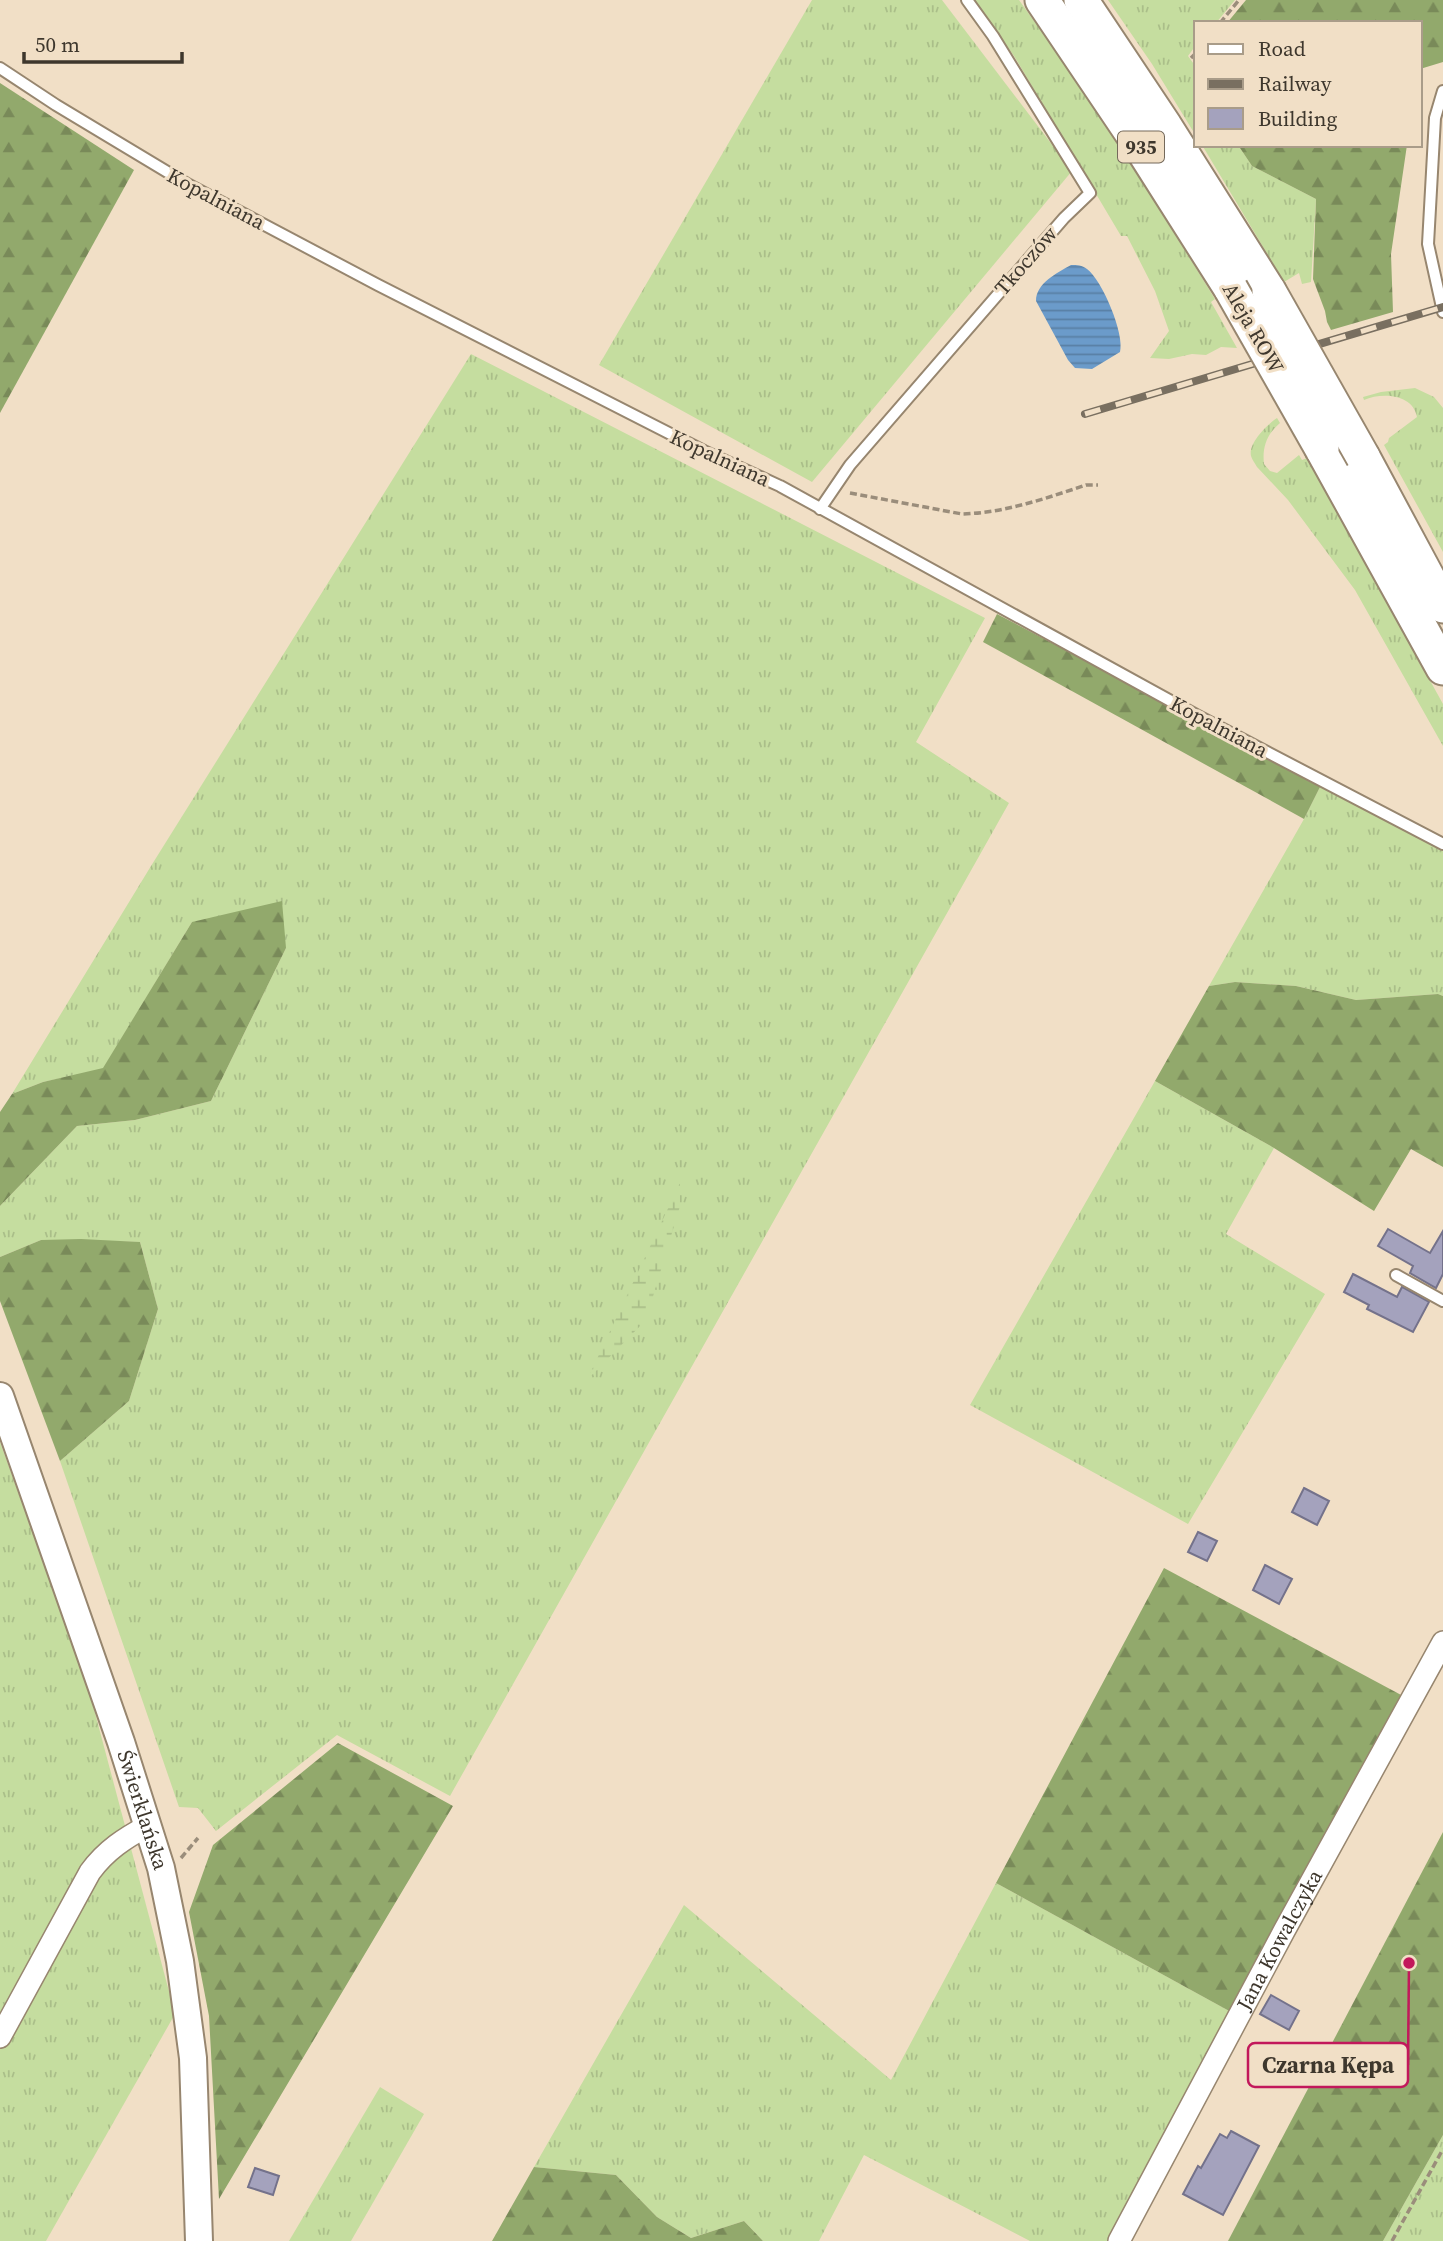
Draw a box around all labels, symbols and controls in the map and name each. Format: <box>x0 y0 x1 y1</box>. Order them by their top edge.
scale bar <box>24 21 182 65</box>
legend <box>1194 21 1422 147</box>
text: 50 m <box>35 30 80 59</box>
text: Road <box>1258 34 1306 63</box>
text: Railway <box>1258 69 1332 98</box>
text: Building <box>1258 104 1337 133</box>
road number: 935 <box>1118 132 1164 162</box>
street label: Kopalniana <box>162 161 271 237</box>
street label: Tkoczów <box>988 220 1064 301</box>
street label: Aleja ROW <box>1216 277 1291 379</box>
street label: Kopalniana <box>666 422 775 493</box>
street label: Kopalniana <box>1165 689 1274 765</box>
street label: Świerklańska <box>111 1746 176 1874</box>
street label: Jana Kowalczyka <box>1229 1864 1329 2016</box>
callout: Czarna Kępa <box>1248 2043 1408 2087</box>
text: Czarna Kępa <box>1262 2049 1395 2081</box>

